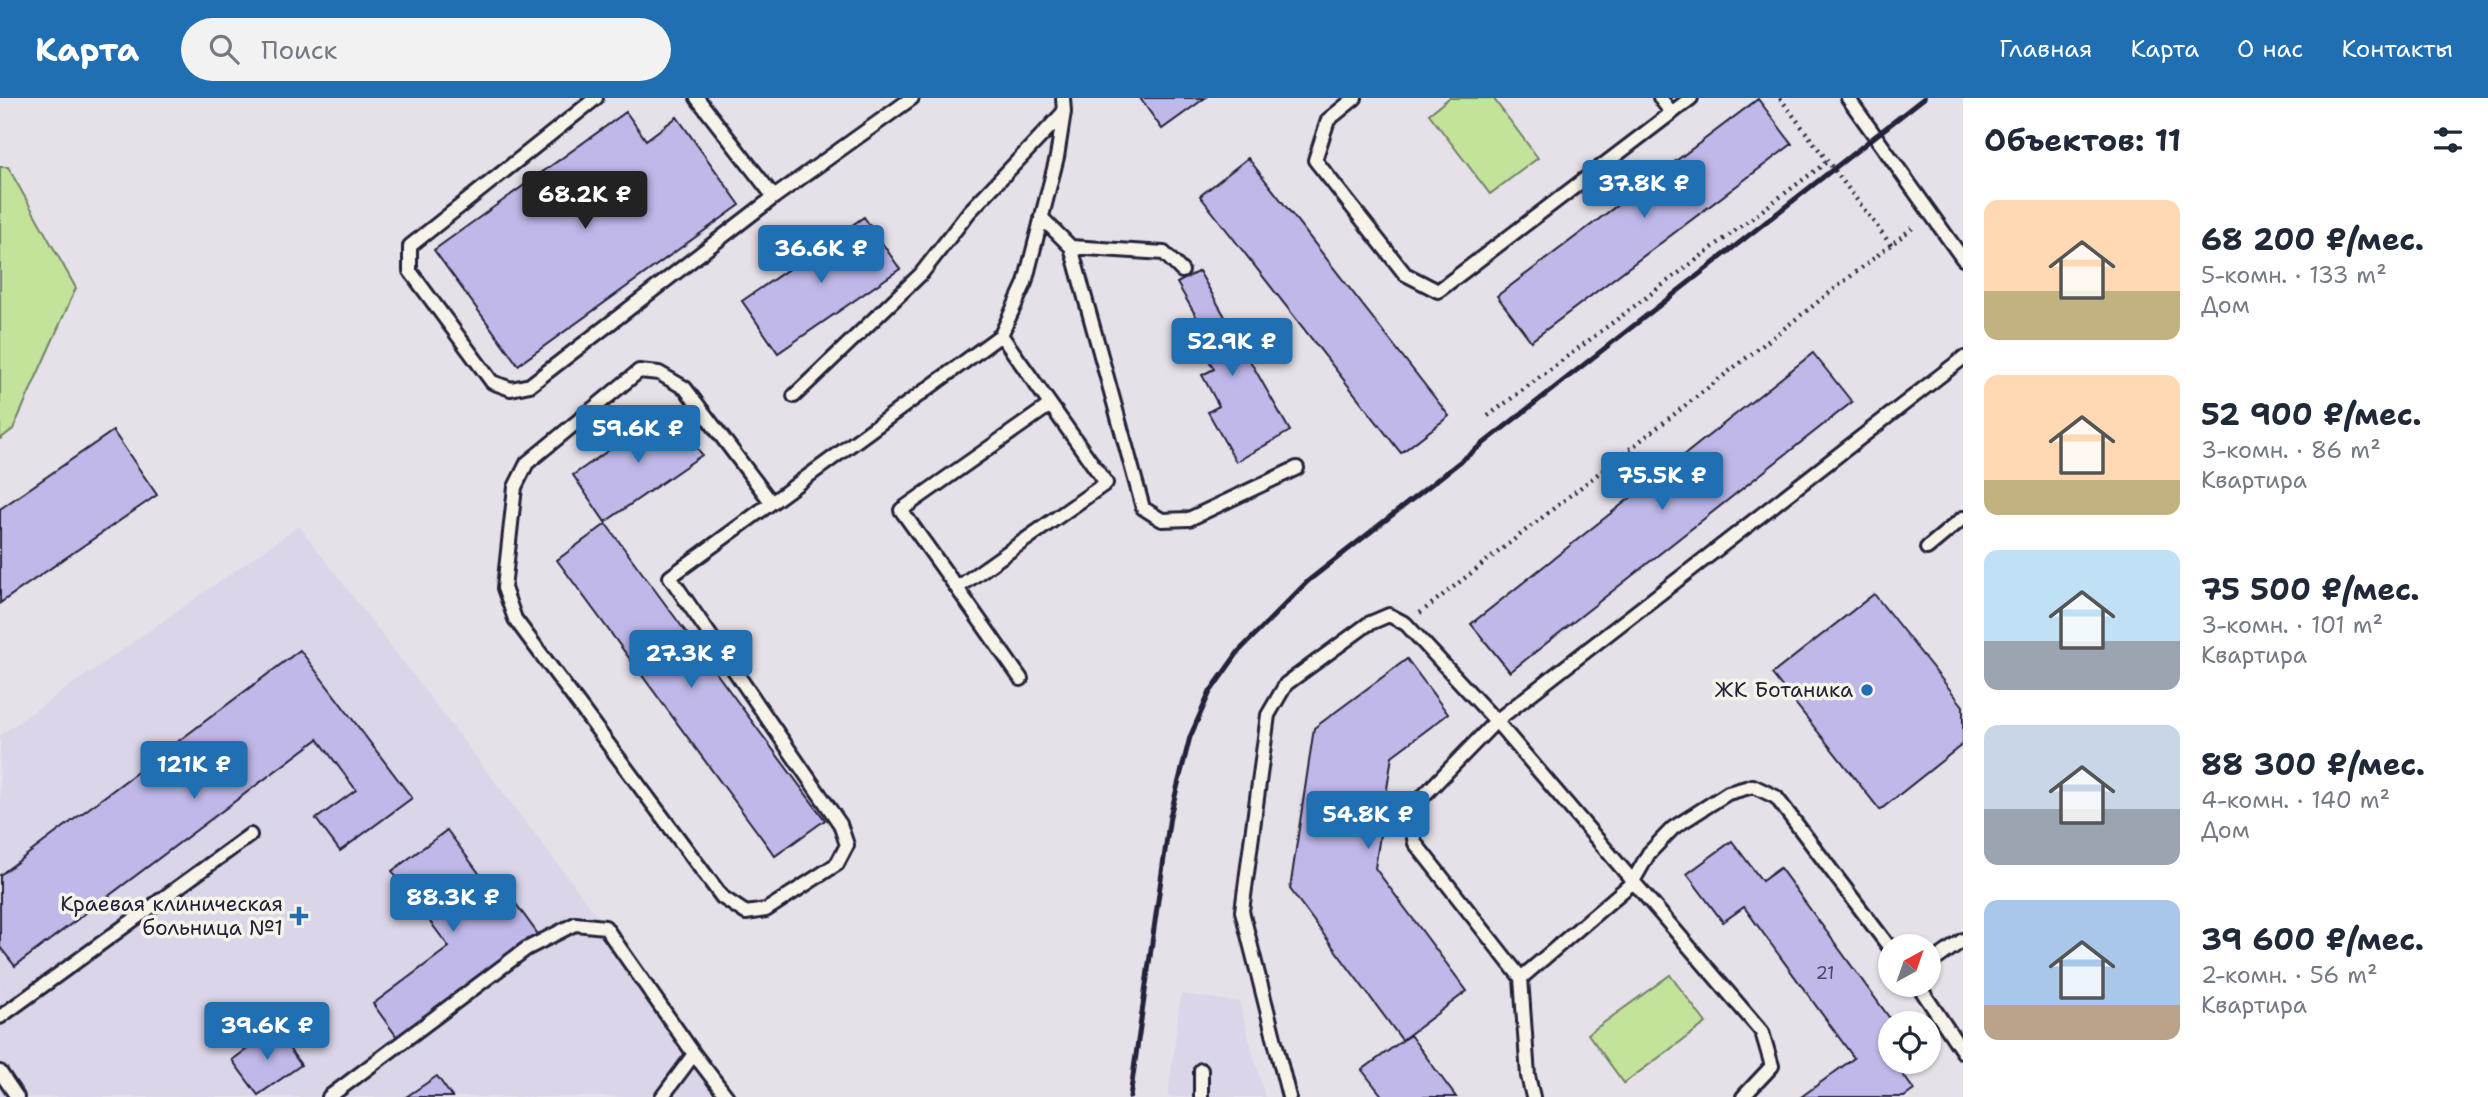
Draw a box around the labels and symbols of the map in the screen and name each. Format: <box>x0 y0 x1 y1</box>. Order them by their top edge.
pin: 37.8K ₽ <box>1579 160 1709 220</box>
pin: 68.2K ₽ <box>520 172 650 231</box>
pin: 36.6K ₽ <box>756 226 886 285</box>
pin: 52.9K ₽ <box>1167 318 1297 378</box>
pin: 59.6K ₽ <box>573 406 703 465</box>
pin: 75.5K ₽ <box>1597 452 1727 512</box>
pin: 27.3K ₽ <box>626 630 756 690</box>
place label: ЖК Ботаника <box>1715 676 1853 704</box>
marker: ЖК Ботаника <box>1859 682 1875 698</box>
pin: 121K ₽ <box>137 742 251 801</box>
pin: 54.8K ₽ <box>1303 792 1433 851</box>
pin: 88.3K ₽ <box>388 874 518 934</box>
place label: Краевая клиническая больница №1 <box>60 890 283 942</box>
marker: Краевая клиническая больница №1 <box>289 906 309 926</box>
north arrow <box>1878 934 1941 998</box>
house number: 21 <box>1815 961 1835 985</box>
pin: 39.6K ₽ <box>202 1002 332 1062</box>

